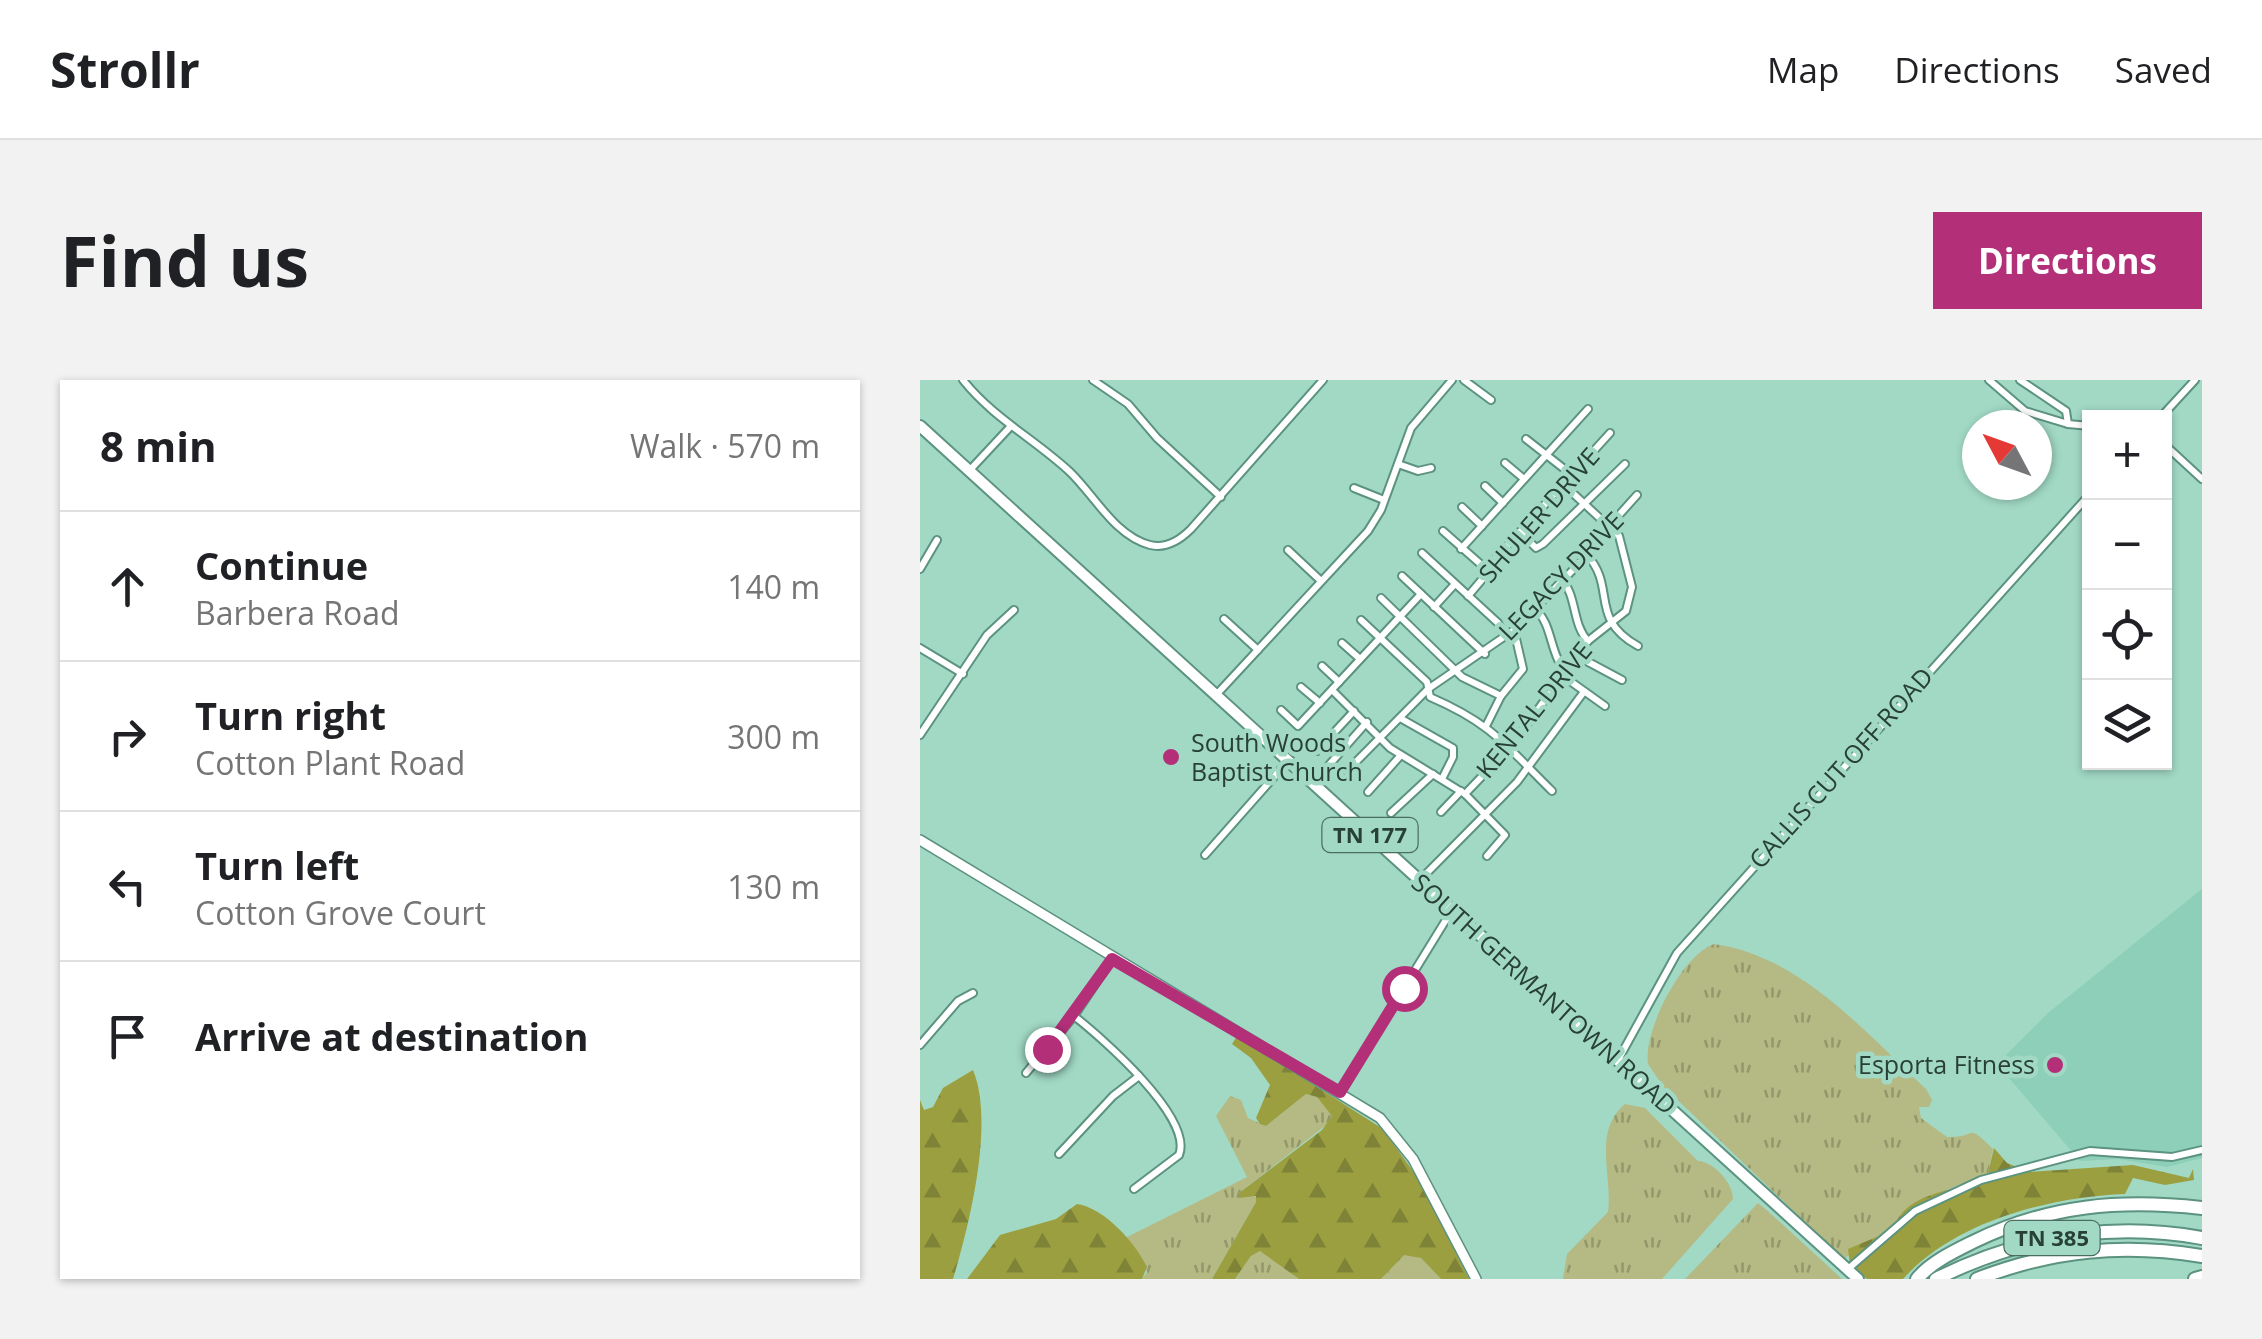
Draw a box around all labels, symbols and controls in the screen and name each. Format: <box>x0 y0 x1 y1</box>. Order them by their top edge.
text: Strollr <box>50 37 200 102</box>
text: Map <box>1767 46 1839 93</box>
text: Directions <box>1894 46 2060 93</box>
text: Saved <box>2115 46 2212 93</box>
text: Find us <box>60 212 309 308</box>
button: Directions <box>1933 212 2202 309</box>
north arrow <box>1962 410 2052 500</box>
map controls <box>2082 410 2172 770</box>
button: + <box>2082 410 2172 500</box>
text: 8 min <box>100 417 217 474</box>
text: Walk · 570 m <box>630 424 820 467</box>
street label: SHULER DRIVE <box>1470 440 1606 589</box>
button: − <box>2082 500 2172 590</box>
street label: LEGACY DRIVE <box>1490 504 1630 647</box>
text: Continue <box>195 539 368 591</box>
icon: ahead <box>100 559 155 614</box>
text: 140 m <box>727 565 820 608</box>
button: locate <box>2082 590 2172 680</box>
text: Barbera Road <box>195 591 400 634</box>
street label: KENTAL DRIVE <box>1468 634 1599 785</box>
street label: CALLIS CUT OFF ROAD <box>1741 659 1940 875</box>
button: layers <box>2082 680 2172 770</box>
text: Turn right <box>195 689 386 741</box>
icon: right <box>100 709 155 764</box>
text: 300 m <box>727 715 820 758</box>
place label: South Woods Baptist Church <box>1191 725 1363 788</box>
text: Cotton Plant Road <box>195 741 465 784</box>
marker: South Woods Baptist Church <box>1160 746 1182 768</box>
road number: TN 177 <box>1322 818 1418 852</box>
text: Turn left <box>195 839 359 891</box>
icon: left <box>100 859 155 914</box>
text: 130 m <box>727 865 820 908</box>
street label: SOUTH GERMANTOWN ROAD <box>1405 865 1684 1121</box>
text: Cotton Grove Court <box>195 891 486 934</box>
route start <box>1382 966 1428 1012</box>
icon: arrive <box>100 1009 155 1064</box>
text: Arrive at destination <box>195 1010 589 1062</box>
route end <box>1025 1027 1071 1073</box>
place label: Esporta Fitness <box>1858 1047 2035 1081</box>
marker: Esporta Fitness <box>2044 1054 2066 1076</box>
road number: TN 385 <box>2004 1221 2100 1255</box>

